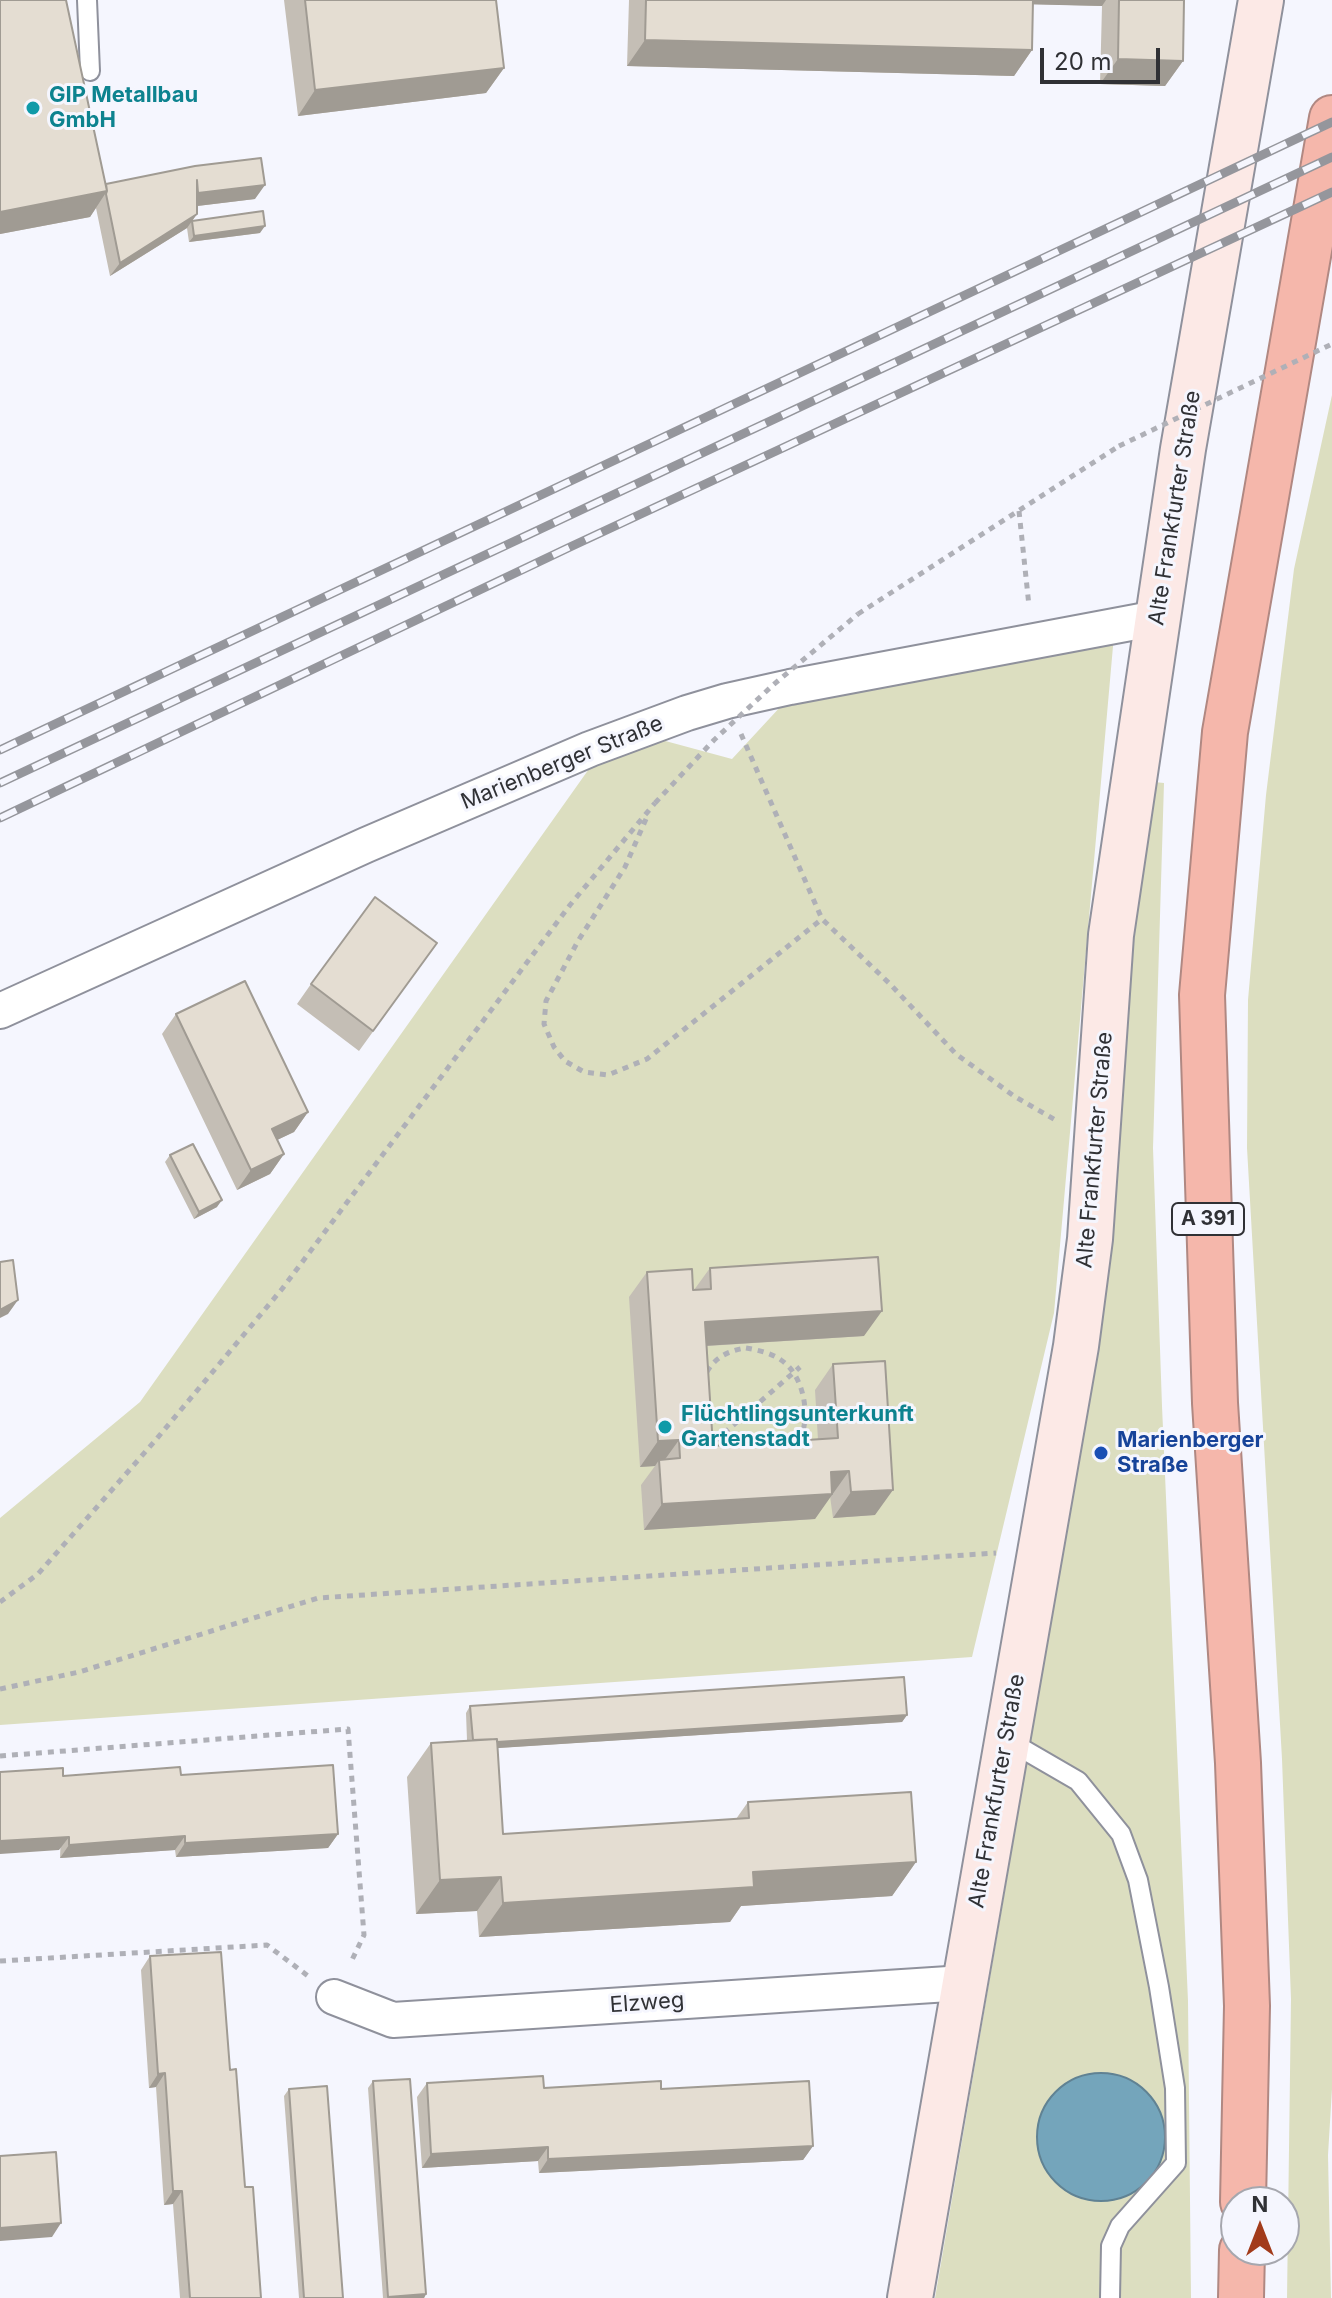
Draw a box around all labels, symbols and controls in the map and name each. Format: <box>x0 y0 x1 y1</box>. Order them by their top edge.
scale bar <box>1044 32 1164 82</box>
text: 20 m <box>1054 47 1112 76</box>
place label: GIP Metallbau GmbH <box>49 82 198 134</box>
marker: GIP Metallbau GmbH <box>24 99 42 117</box>
street label: Alte Frankfurter Straße <box>1143 389 1207 627</box>
street label: Marienberger Straße <box>457 710 667 816</box>
street label: Alte Frankfurter Straße <box>1072 1031 1118 1269</box>
road number: A 391 <box>1172 1203 1244 1235</box>
place label: Flüchtlingsunterkunft Gartenstadt <box>681 1401 914 1452</box>
marker: Flüchtlingsunterkunft Gartenstadt <box>656 1418 674 1436</box>
place label: Marienberger Straße <box>1117 1427 1264 1478</box>
marker: Marienberger Straße <box>1092 1444 1110 1462</box>
street label: Alte Frankfurter Straße <box>963 1672 1031 1910</box>
street label: Elzweg <box>609 1987 685 2019</box>
north arrow <box>1220 2186 1300 2266</box>
text: N <box>1252 2191 1268 2217</box>

